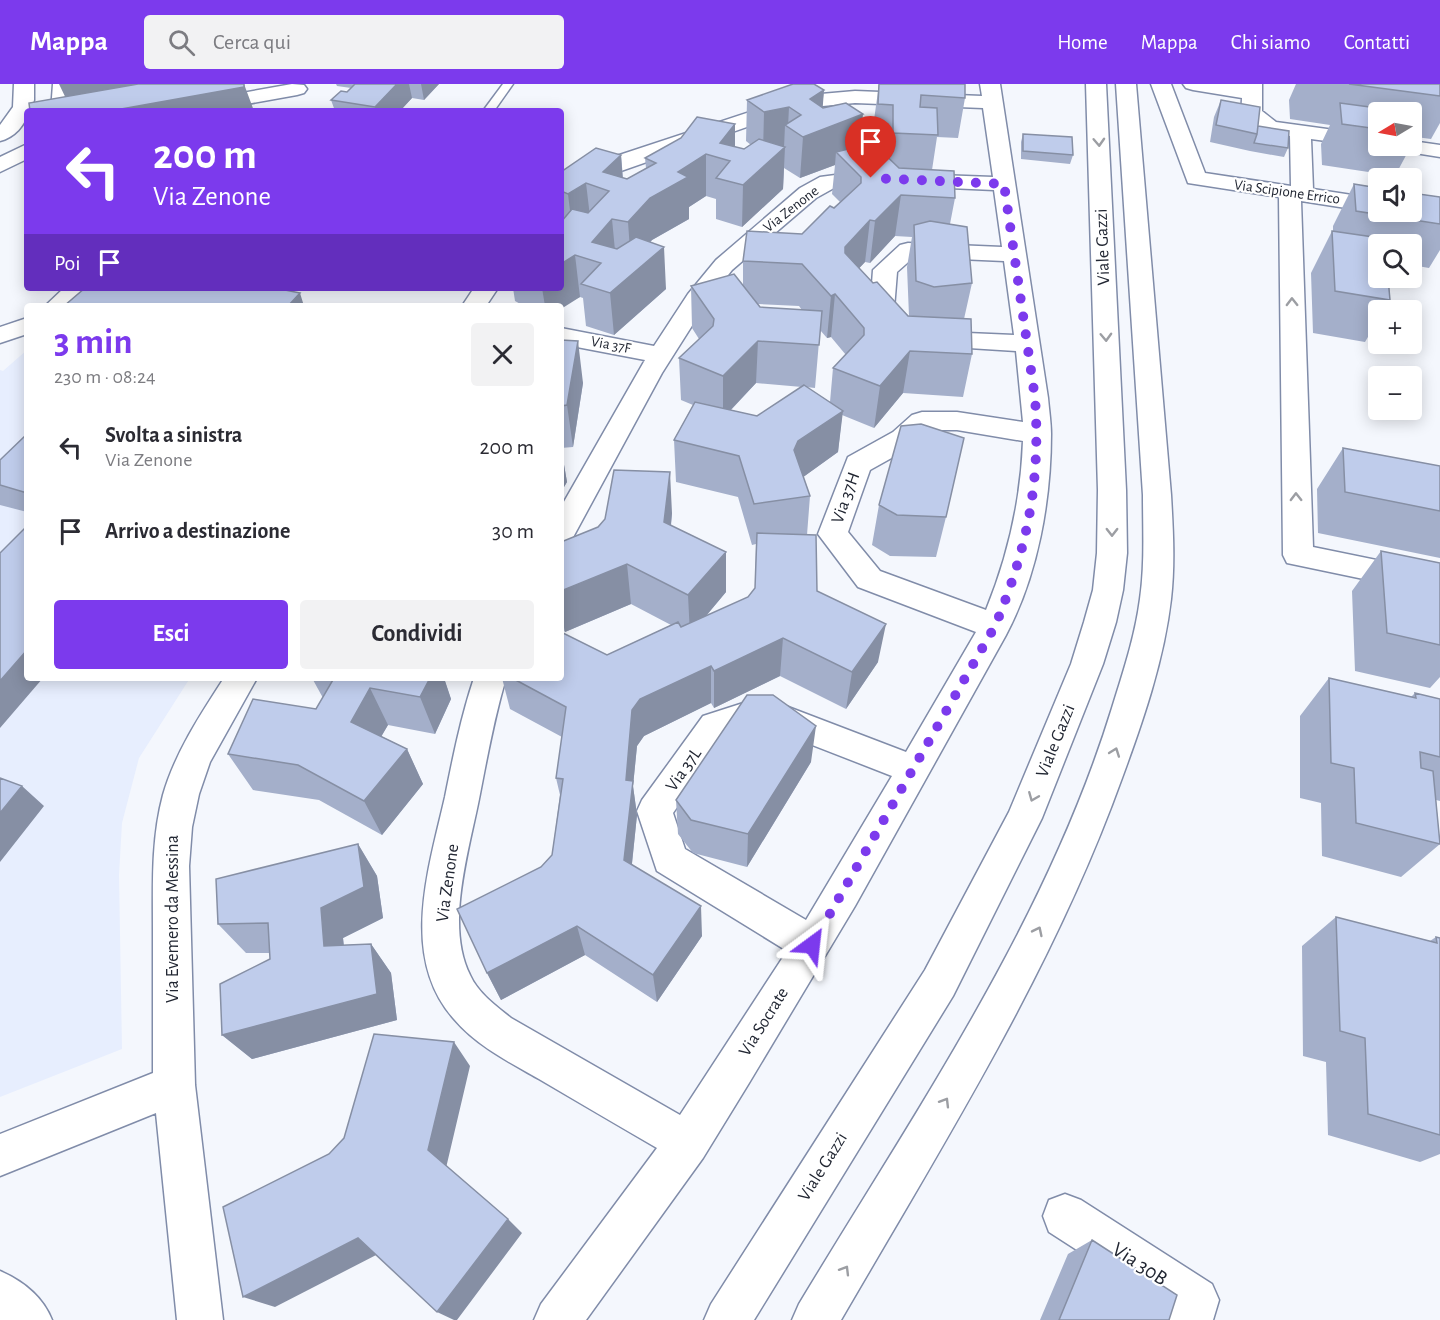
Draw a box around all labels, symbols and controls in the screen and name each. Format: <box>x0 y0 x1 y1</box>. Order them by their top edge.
search box <box>144 15 564 69</box>
icon: search <box>165 26 198 59</box>
text: Mappa <box>30 28 108 56</box>
text: Cerca qui <box>213 31 291 53</box>
text: Home <box>1057 32 1108 53</box>
text: Mappa <box>1141 32 1198 53</box>
text: Chi siamo <box>1231 32 1311 53</box>
text: Contatti <box>1344 32 1410 53</box>
north arrow <box>1368 102 1422 156</box>
map controls <box>1368 102 1422 420</box>
pin <box>845 116 896 178</box>
icon: arrive <box>854 125 887 158</box>
icon: left <box>54 132 132 210</box>
text: 200 m <box>153 134 257 176</box>
one-way arrow <box>1092 138 1105 147</box>
button: sound <box>1368 168 1422 222</box>
street label: Via Scipione Errico <box>1233 177 1341 207</box>
text: Via Zenone <box>153 183 271 210</box>
street label: Via Zenone <box>761 183 822 235</box>
street label: Viale Gazzi <box>1093 208 1113 286</box>
button: search <box>1368 234 1422 288</box>
icon: arrive <box>93 246 126 279</box>
text: Poi <box>54 252 81 274</box>
one-way arrow <box>1286 297 1298 306</box>
button: + <box>1368 300 1422 354</box>
button: close <box>471 323 534 386</box>
text: 3 min <box>54 324 132 360</box>
one-way arrow <box>1100 333 1113 342</box>
street label: Via 37F <box>590 334 633 356</box>
button: − <box>1368 366 1422 420</box>
text: 230 m · 08:24 <box>54 367 156 387</box>
text: Svolta a sinistra <box>105 424 242 446</box>
icon: left <box>54 431 87 464</box>
text: 200 m <box>480 436 534 458</box>
text: Via Zenone <box>105 450 192 470</box>
street label: Via 37H <box>828 470 864 526</box>
one-way arrow <box>1290 492 1303 501</box>
icon: arrive <box>54 515 87 548</box>
text: Arrivo a destinazione <box>105 520 290 542</box>
text: 30 m <box>492 520 534 542</box>
one-way arrow <box>1106 528 1118 537</box>
button: Esci <box>54 600 288 669</box>
button: Condividi <box>300 600 534 669</box>
street label: Viale Gazzi <box>1033 702 1079 780</box>
street label: Via 37L <box>663 745 705 795</box>
one-way arrow <box>1108 747 1120 758</box>
one-way arrow <box>1028 791 1040 802</box>
street label: Via Evemero da Messina <box>164 835 182 1003</box>
street label: Via Zenone <box>434 843 462 923</box>
position arrow <box>780 913 844 977</box>
one-way arrow <box>1031 927 1042 937</box>
street label: Via Socrate <box>736 984 792 1060</box>
one-way arrow <box>937 1098 949 1108</box>
street label: Viale Gazzi <box>795 1130 851 1204</box>
street label: Via 30B <box>1109 1239 1171 1289</box>
one-way arrow <box>838 1266 850 1276</box>

